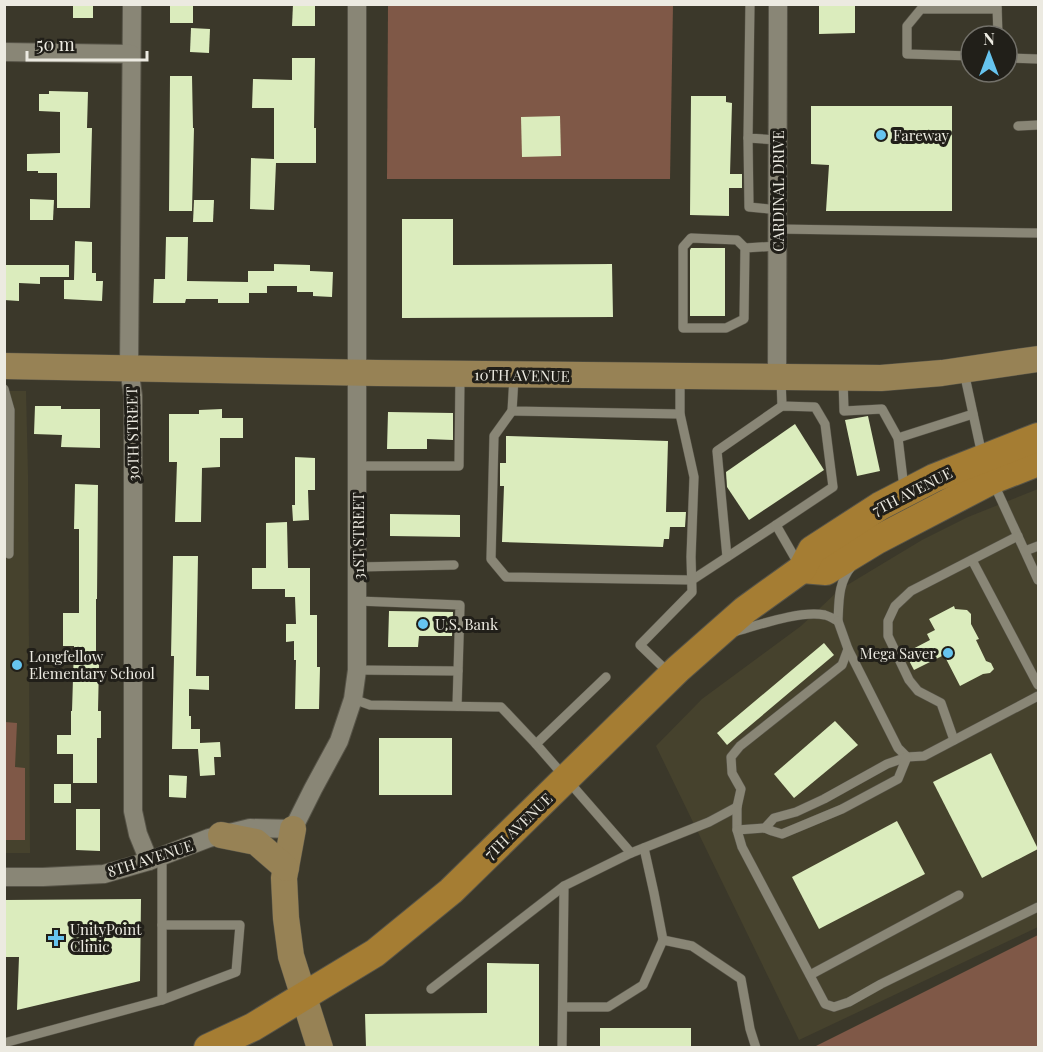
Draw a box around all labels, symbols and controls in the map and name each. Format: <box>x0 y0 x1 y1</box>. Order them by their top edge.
scale bar <box>27 24 147 62</box>
north arrow <box>959 24 1019 84</box>
text: N <box>983 28 995 49</box>
text: 50 m <box>36 32 75 56</box>
place label: Fareway <box>893 125 950 145</box>
marker: Fareway <box>874 128 888 142</box>
street label: CARDINAL DRIVE <box>768 130 788 252</box>
street label: 10TH AVENUE <box>474 364 570 386</box>
street label: 30TH STREET <box>121 386 143 482</box>
street label: 7TH AVENUE <box>869 462 955 520</box>
street label: 31ST STREET <box>348 492 368 580</box>
place label: U.S. Bank <box>435 614 499 634</box>
marker: U.S. Bank <box>416 617 430 631</box>
place label: Mega Saver <box>860 643 936 663</box>
place label: Longfellow Elementary School <box>29 646 155 683</box>
marker: Mega Saver <box>941 646 955 660</box>
marker: Longfellow Elementary School <box>10 658 24 672</box>
street label: 7TH AVENUE <box>480 789 556 863</box>
street label: 8TH AVENUE <box>105 835 195 881</box>
place label: UnityPoint Clinic <box>70 919 142 956</box>
marker: UnityPoint Clinic <box>47 929 65 947</box>

